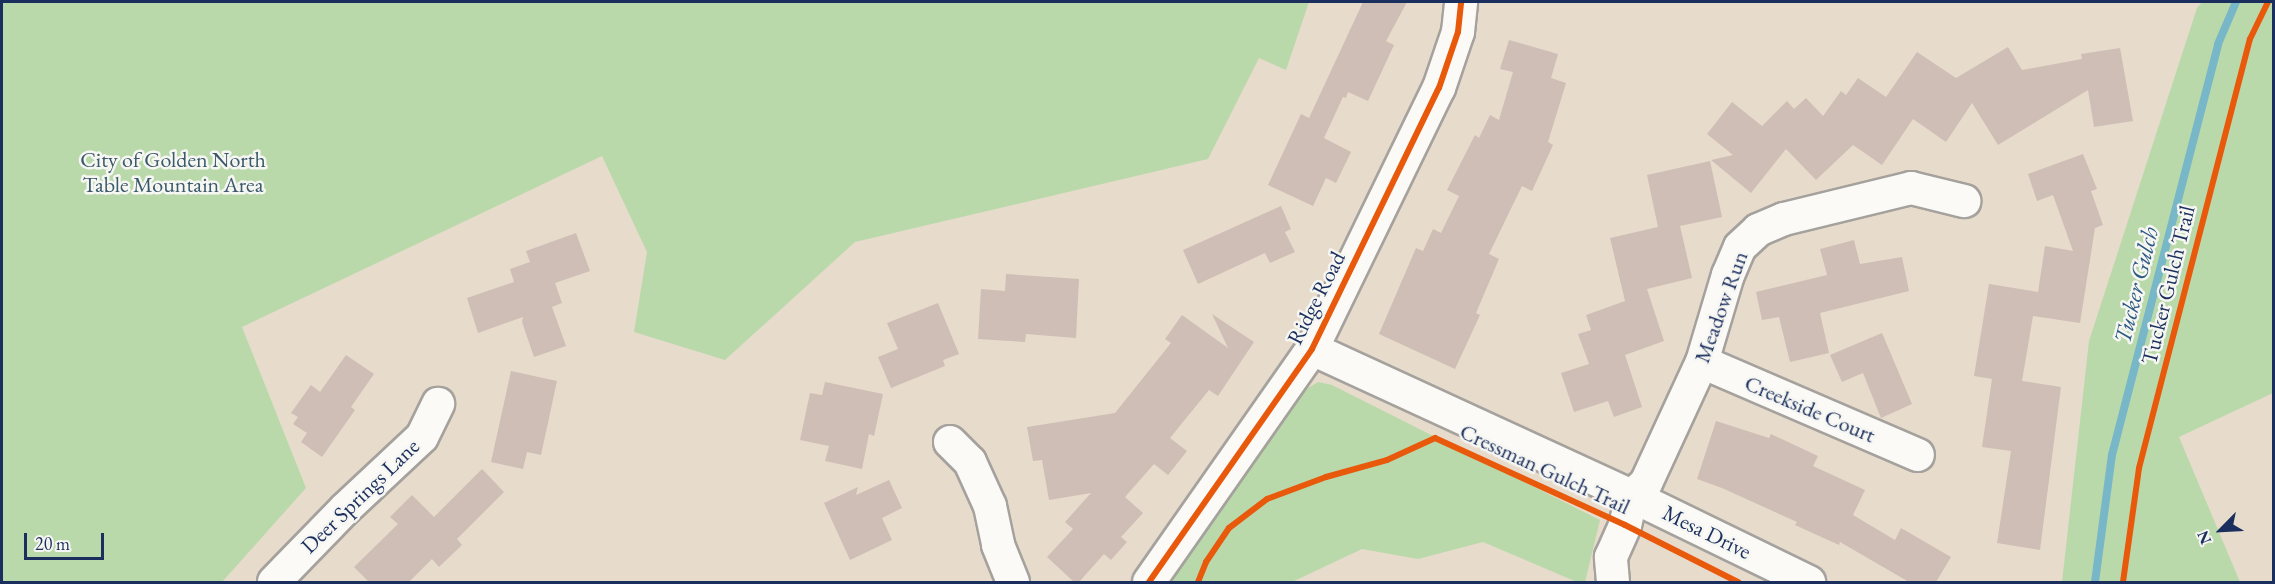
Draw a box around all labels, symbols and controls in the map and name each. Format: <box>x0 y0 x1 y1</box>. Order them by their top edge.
park label: City of Golden North Table Mountain Area <box>80 146 266 198</box>
street label: Tucker Gulch Trail <box>2135 203 2201 367</box>
water label: Tucker Gulch <box>2108 224 2164 346</box>
street label: Ridge Road <box>1281 247 1351 349</box>
street label: Meadow Run <box>1689 248 1753 366</box>
street label: Creekside Court <box>1741 370 1879 448</box>
street label: Cressman Gulch Trail <box>1456 418 1634 520</box>
street label: Deer Springs Lane <box>295 433 425 559</box>
street label: Mesa Drive <box>1658 499 1756 565</box>
north arrow <box>2191 500 2251 560</box>
scale bar <box>27 521 106 559</box>
text: N <box>2192 527 2216 548</box>
text: 20 m <box>35 532 70 555</box>

